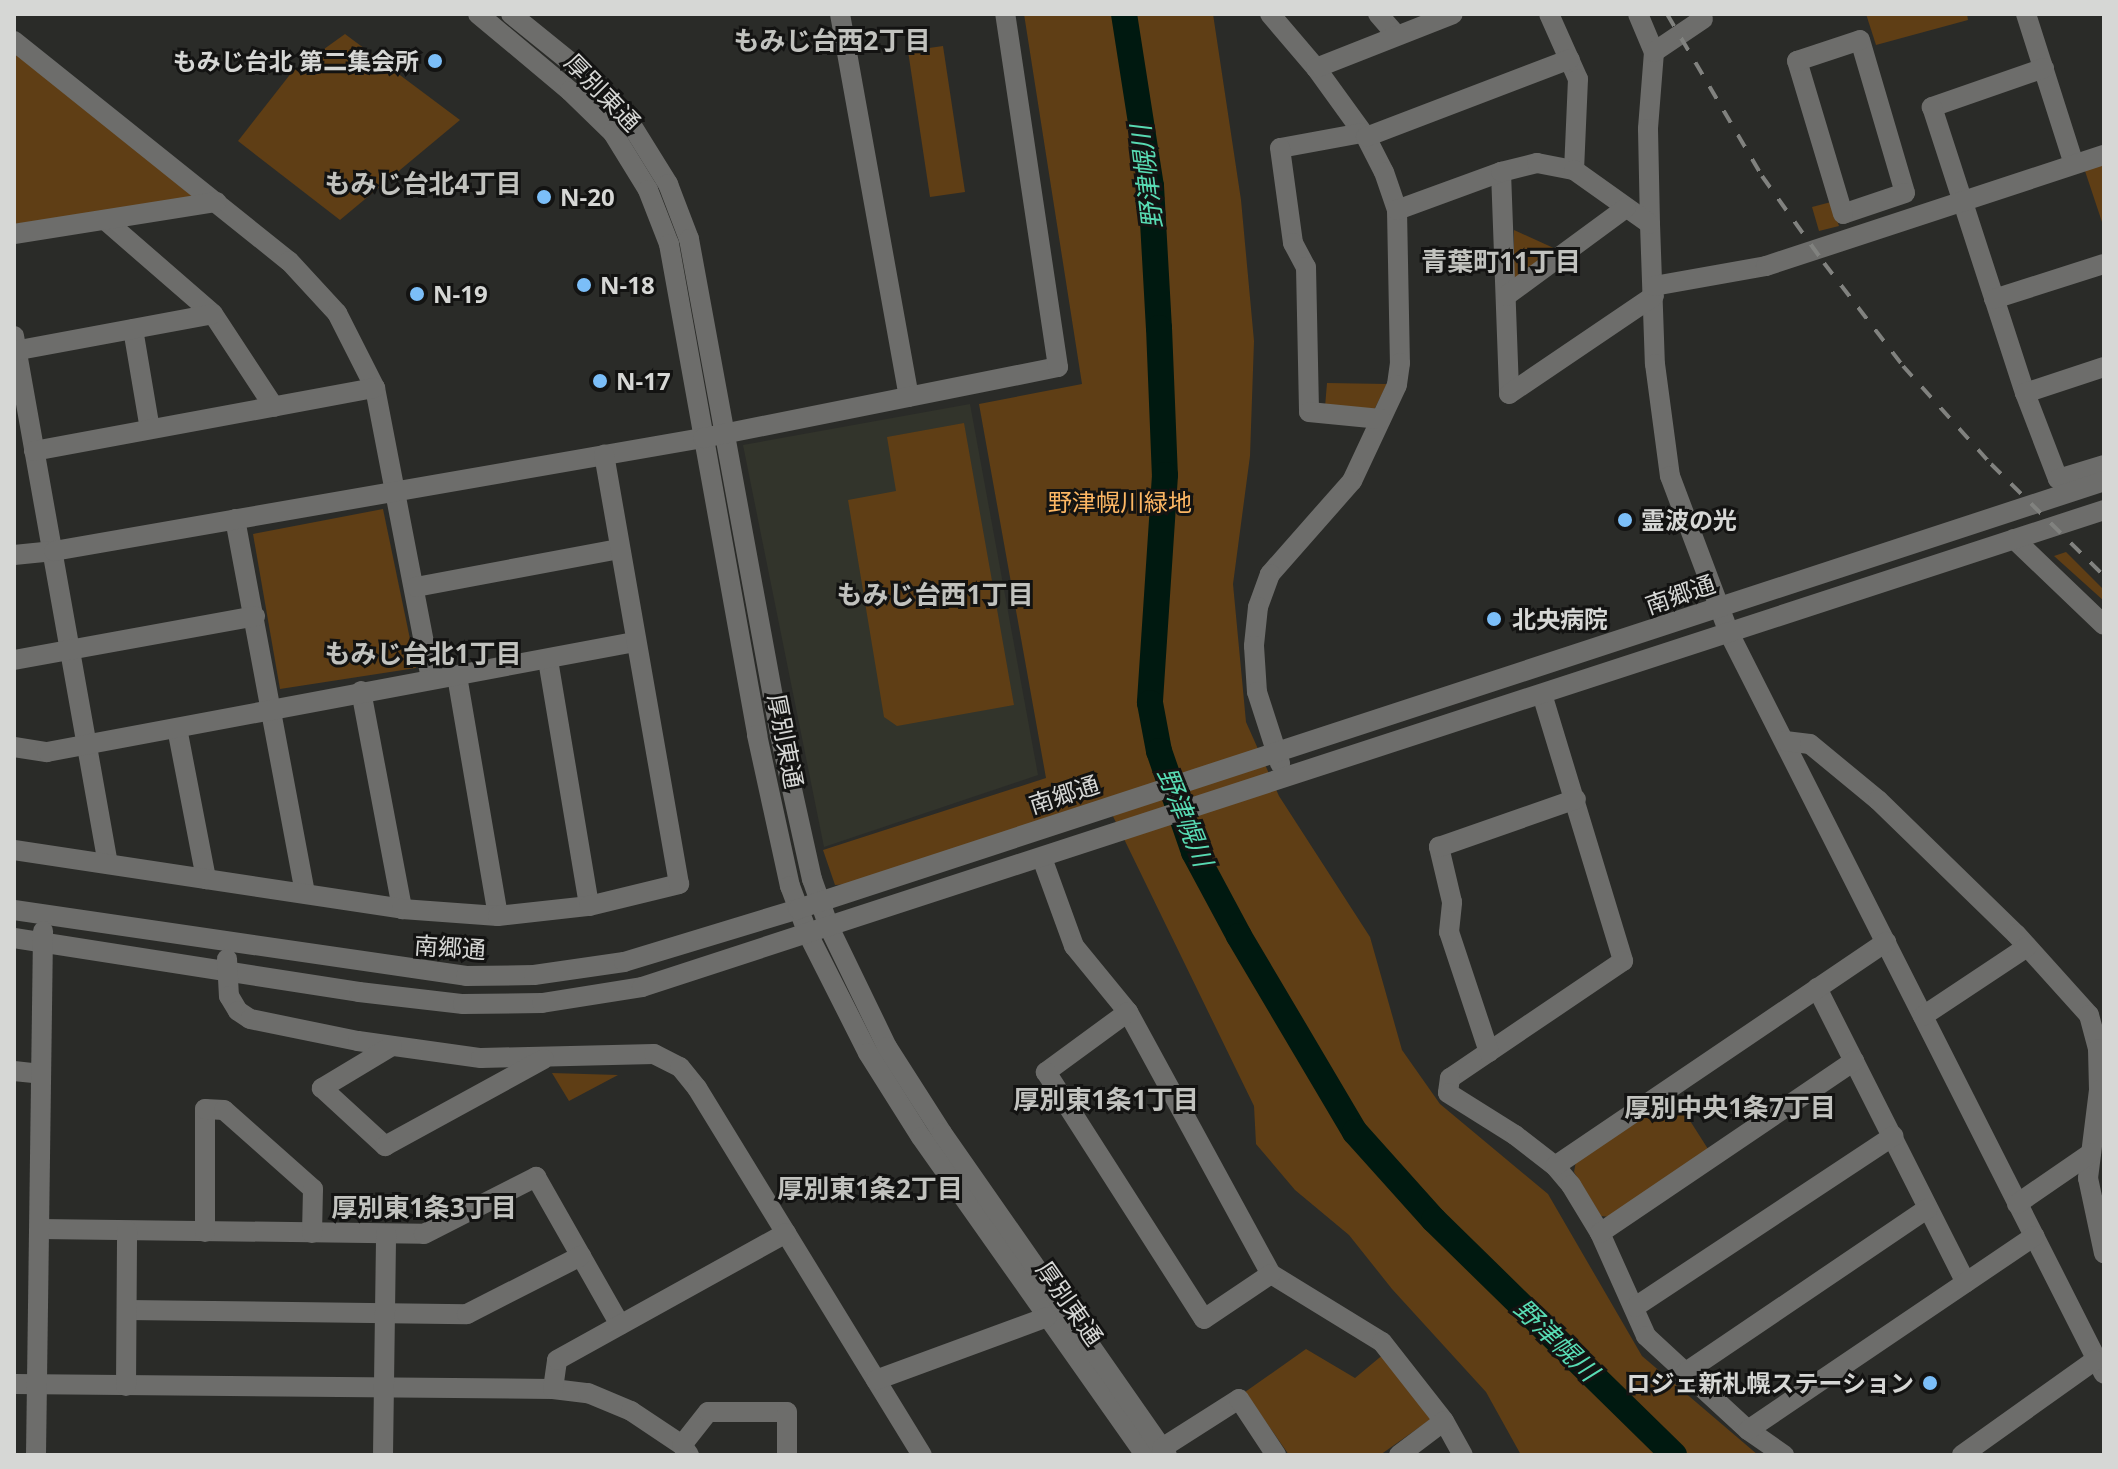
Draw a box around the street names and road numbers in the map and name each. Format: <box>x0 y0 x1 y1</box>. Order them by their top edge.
street label: 厚別東通 <box>559 47 647 137</box>
street label: 南郷通 <box>1641 569 1719 619</box>
street label: 厚別東通 <box>763 691 809 791</box>
street label: 南郷通 <box>1025 769 1103 819</box>
street label: 南郷通 <box>413 930 487 964</box>
street label: 厚別東通 <box>1031 1255 1109 1351</box>

